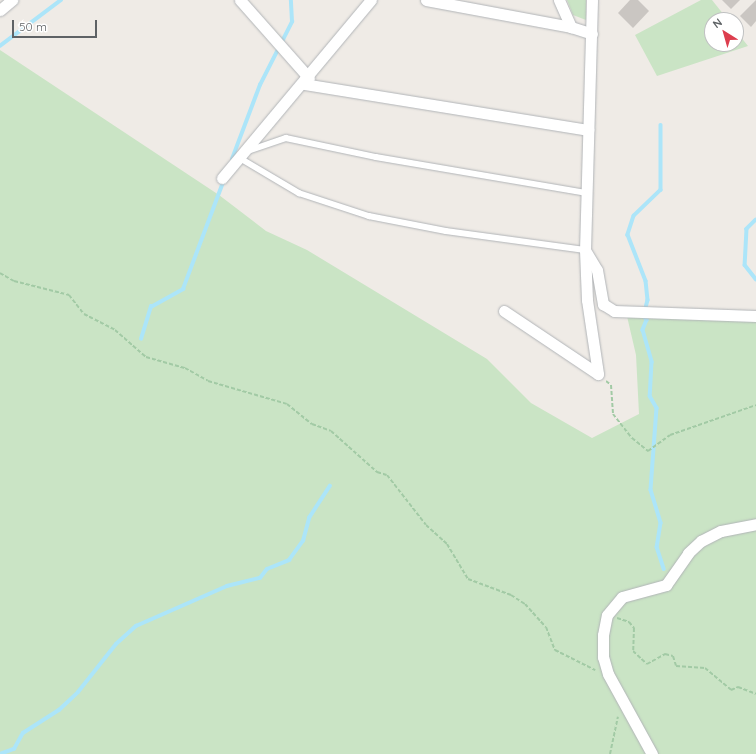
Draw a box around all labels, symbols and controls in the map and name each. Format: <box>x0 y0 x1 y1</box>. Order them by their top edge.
scale bar <box>14 12 99 38</box>
north arrow <box>704 12 744 52</box>
text: N <box>710 15 725 31</box>
text: 50 m <box>19 19 47 34</box>

